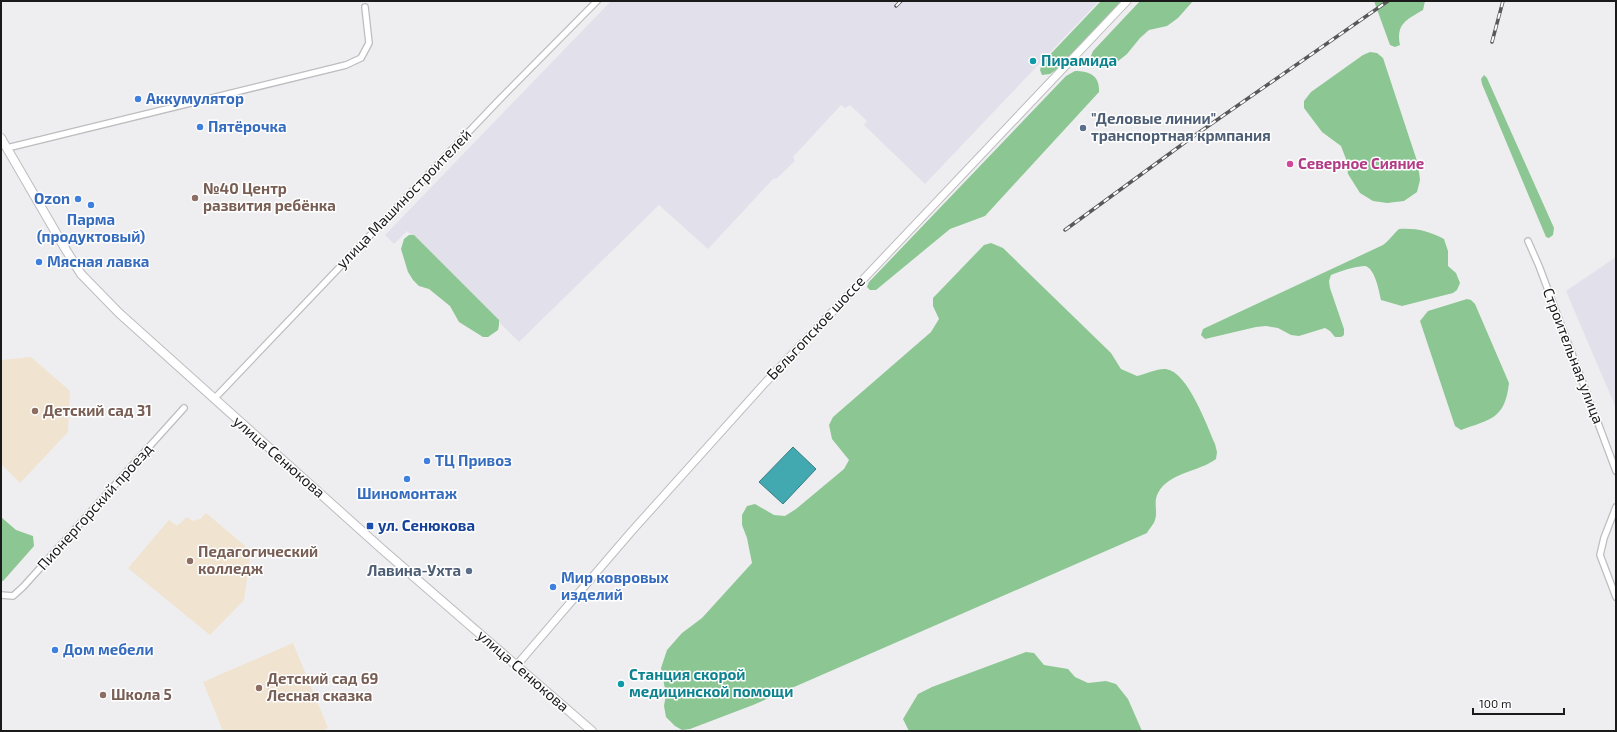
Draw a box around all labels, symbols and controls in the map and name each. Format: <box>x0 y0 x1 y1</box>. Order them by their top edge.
place label: Пирамида <box>1041 51 1117 69</box>
marker: Пирамида <box>1028 56 1038 66</box>
place label: Аккумулятор <box>146 89 244 107</box>
marker: Аккумулятор <box>133 94 143 104</box>
place label: "Деловые линии" транспортная крмпания <box>1091 109 1271 144</box>
place label: Пятёрочка <box>208 117 287 135</box>
marker: Пятёрочка <box>195 122 205 132</box>
marker: "Деловые линии" транспортная крмпания <box>1078 123 1088 133</box>
street label: улица Машиностроителей <box>332 125 475 272</box>
place label: Северное Сияние <box>1298 154 1424 172</box>
marker: Северное Сияние <box>1285 159 1295 169</box>
place label: №40 Центр развития ребёнка <box>203 179 336 214</box>
place label: Ozon <box>34 189 70 207</box>
marker: №40 Центр развития ребёнка <box>190 193 200 203</box>
marker: Ozon <box>73 194 83 204</box>
marker: Парма (продуктовый) <box>86 200 96 210</box>
place label: Парма (продуктовый) <box>37 210 145 245</box>
place label: Мясная лавка <box>47 252 149 270</box>
marker: Мясная лавка <box>34 257 44 267</box>
street label: Бельгопское шоссе <box>762 271 868 383</box>
street label: Строительная улица <box>1539 285 1608 426</box>
place label: Детский сад 31 <box>43 401 152 419</box>
marker: Детский сад 31 <box>30 406 40 416</box>
street label: улица Сенюкова <box>229 412 329 502</box>
street label: Пионергорский проезд <box>33 439 156 573</box>
place label: ТЦ Привоз <box>435 451 512 469</box>
marker: ТЦ Привоз <box>422 456 432 466</box>
marker: Шиномонтаж <box>402 474 412 484</box>
place label: Шиномонтаж <box>357 484 458 502</box>
place label: ул. Сенюкова <box>378 516 475 534</box>
marker: ул. Сенюкова <box>365 521 375 531</box>
place label: Педагогический колледж <box>198 542 318 577</box>
marker: Педагогический колледж <box>185 556 195 566</box>
place label: Лавина-Ухта <box>367 561 461 579</box>
marker: Лавина-Ухта <box>464 566 474 576</box>
place label: Мир ковровых изделий <box>561 568 669 603</box>
marker: Мир ковровых изделий <box>548 582 558 592</box>
street label: улица Сенюкова <box>473 626 573 716</box>
place label: Дом мебели <box>63 640 154 658</box>
marker: Дом мебели <box>50 645 60 655</box>
place label: Станция скорой медицинской помощи <box>629 665 793 700</box>
place label: Детский сад 69 Лесная сказка <box>267 669 378 704</box>
marker: Станция скорой медицинской помощи <box>616 679 626 689</box>
marker: Детский сад 69 Лесная сказка <box>254 683 264 693</box>
place label: Школа 5 <box>111 685 172 703</box>
marker: Школа 5 <box>98 690 108 700</box>
scale bar <box>1473 690 1564 716</box>
text: 100 m <box>1479 696 1511 710</box>

